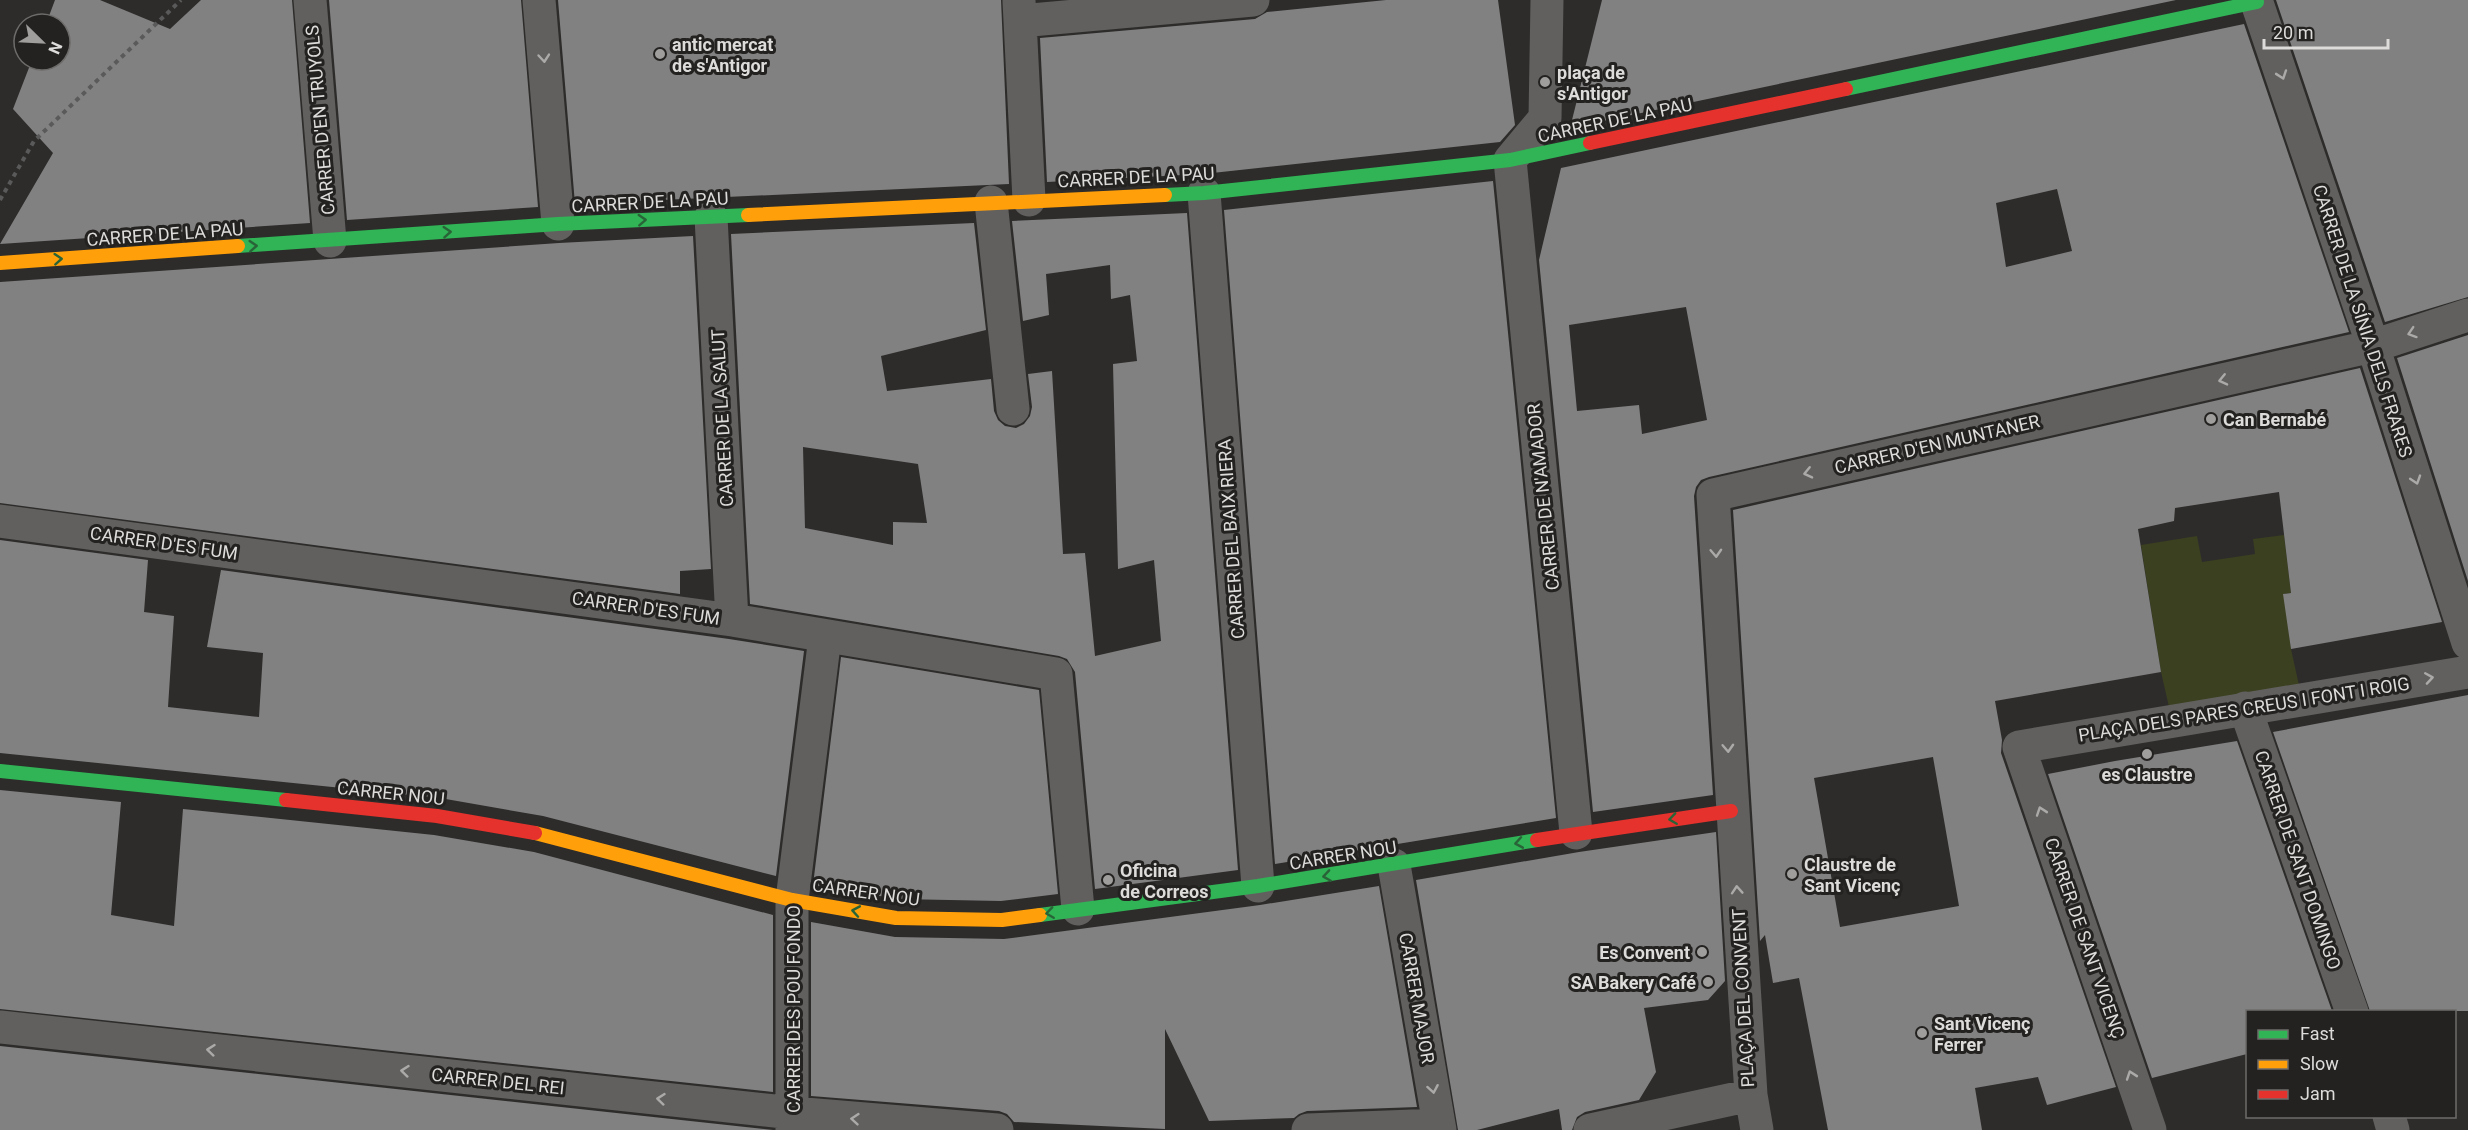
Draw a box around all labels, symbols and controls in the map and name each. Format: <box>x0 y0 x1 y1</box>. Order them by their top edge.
north arrow <box>12 12 72 72</box>
scale bar <box>2264 12 2388 50</box>
text: 20 m <box>2273 22 2313 43</box>
street label: CARRER D'EN TRUYOLS <box>301 24 339 216</box>
place label: antic mercat de s'Antigor <box>672 34 773 76</box>
text: N <box>44 39 66 57</box>
marker: antic mercat de s'Antigor <box>653 47 667 61</box>
one-way arrow <box>537 54 550 63</box>
place label: plaça de s'Antigor <box>1557 62 1628 104</box>
one-way arrow <box>2274 69 2287 80</box>
marker: plaça de s'Antigor <box>1538 75 1552 89</box>
street label: CARRER DE LA PAU <box>1536 93 1694 147</box>
street label: CARRER DE LA PAU <box>1057 162 1215 192</box>
street label: CARRER DE LA SÍNIA DELS FRARES <box>2309 182 2417 460</box>
street label: CARRER DE LA PAU <box>571 187 729 217</box>
one-way arrow <box>638 214 647 227</box>
street label: CARRER DE LA PAU <box>86 218 244 250</box>
one-way arrow <box>443 226 452 239</box>
one-way arrow <box>248 240 257 253</box>
one-way arrow <box>54 253 63 266</box>
one-way arrow <box>2407 326 2418 338</box>
street label: CARRER DE LA SALUT <box>707 328 737 507</box>
one-way arrow <box>2218 372 2228 385</box>
street label: CARRER DE N'AMADOR <box>1523 403 1563 591</box>
place label: Can Bernabé <box>2223 409 2327 430</box>
street label: CARRER D'EN MUNTANER <box>1832 410 2042 478</box>
marker: Can Bernabé <box>2204 412 2218 426</box>
street label: CARRER DEL BAIX RIERA <box>1214 438 1248 640</box>
one-way arrow <box>1803 466 1813 479</box>
one-way arrow <box>2408 474 2421 485</box>
street label: CARRER D'ES FUM <box>89 522 239 564</box>
one-way arrow <box>1709 548 1722 558</box>
street label: CARRER D'ES FUM <box>571 587 721 629</box>
street label: PLAÇA DELS PARES CREUS I FONT I ROIG <box>2077 672 2411 746</box>
one-way arrow <box>2424 672 2434 685</box>
one-way arrow <box>1721 743 1734 752</box>
marker: es Claustre <box>2140 747 2154 761</box>
street label: CARRER DE SANT DOMINGO <box>2251 748 2345 972</box>
place label: es Claustre <box>2101 764 2193 785</box>
street label: CARRER NOU <box>336 777 446 809</box>
one-way arrow <box>2036 806 2049 816</box>
one-way arrow <box>1669 812 1678 825</box>
street label: CARRER DE SANT VICENÇ <box>2041 835 2129 1041</box>
street label: CARRER NOU <box>1288 836 1398 874</box>
one-way arrow <box>1514 836 1524 849</box>
place label: Claustre de Sant Vicenç <box>1804 854 1900 896</box>
place label: Oficina de Correos <box>1120 860 1208 902</box>
marker: Claustre de Sant Vicenç <box>1785 867 1799 881</box>
one-way arrow <box>1322 869 1331 881</box>
marker: Oficina de Correos <box>1101 873 1115 887</box>
street label: CARRER NOU <box>811 874 921 910</box>
one-way arrow <box>1731 885 1744 894</box>
street label: CARRER DES POU FONDO <box>783 905 804 1113</box>
one-way arrow <box>852 905 862 918</box>
one-way arrow <box>1046 907 1055 919</box>
street label: PLAÇA DEL CONVENT <box>1728 908 1758 1088</box>
street label: CARRER MAJOR <box>1395 931 1439 1065</box>
place label: Es Convent <box>1599 942 1690 963</box>
marker: Es Convent <box>1695 945 1709 959</box>
place label: SA Bakery Café <box>1570 972 1696 993</box>
marker: SA Bakery Café <box>1701 975 1715 989</box>
legend <box>2246 1010 2456 1118</box>
place label: Sant Vicenç Ferrer <box>1934 1013 2030 1055</box>
text: Fast <box>2300 1023 2335 1044</box>
marker: Sant Vicenç Ferrer <box>1915 1026 1929 1040</box>
one-way arrow <box>206 1044 216 1057</box>
text: Slow <box>2300 1053 2339 1074</box>
street label: CARRER DEL REI <box>430 1064 566 1098</box>
one-way arrow <box>400 1065 409 1078</box>
one-way arrow <box>2126 1070 2139 1081</box>
text: Jam <box>2300 1083 2336 1104</box>
one-way arrow <box>1426 1084 1438 1093</box>
one-way arrow <box>657 1093 666 1106</box>
one-way arrow <box>851 1112 860 1125</box>

